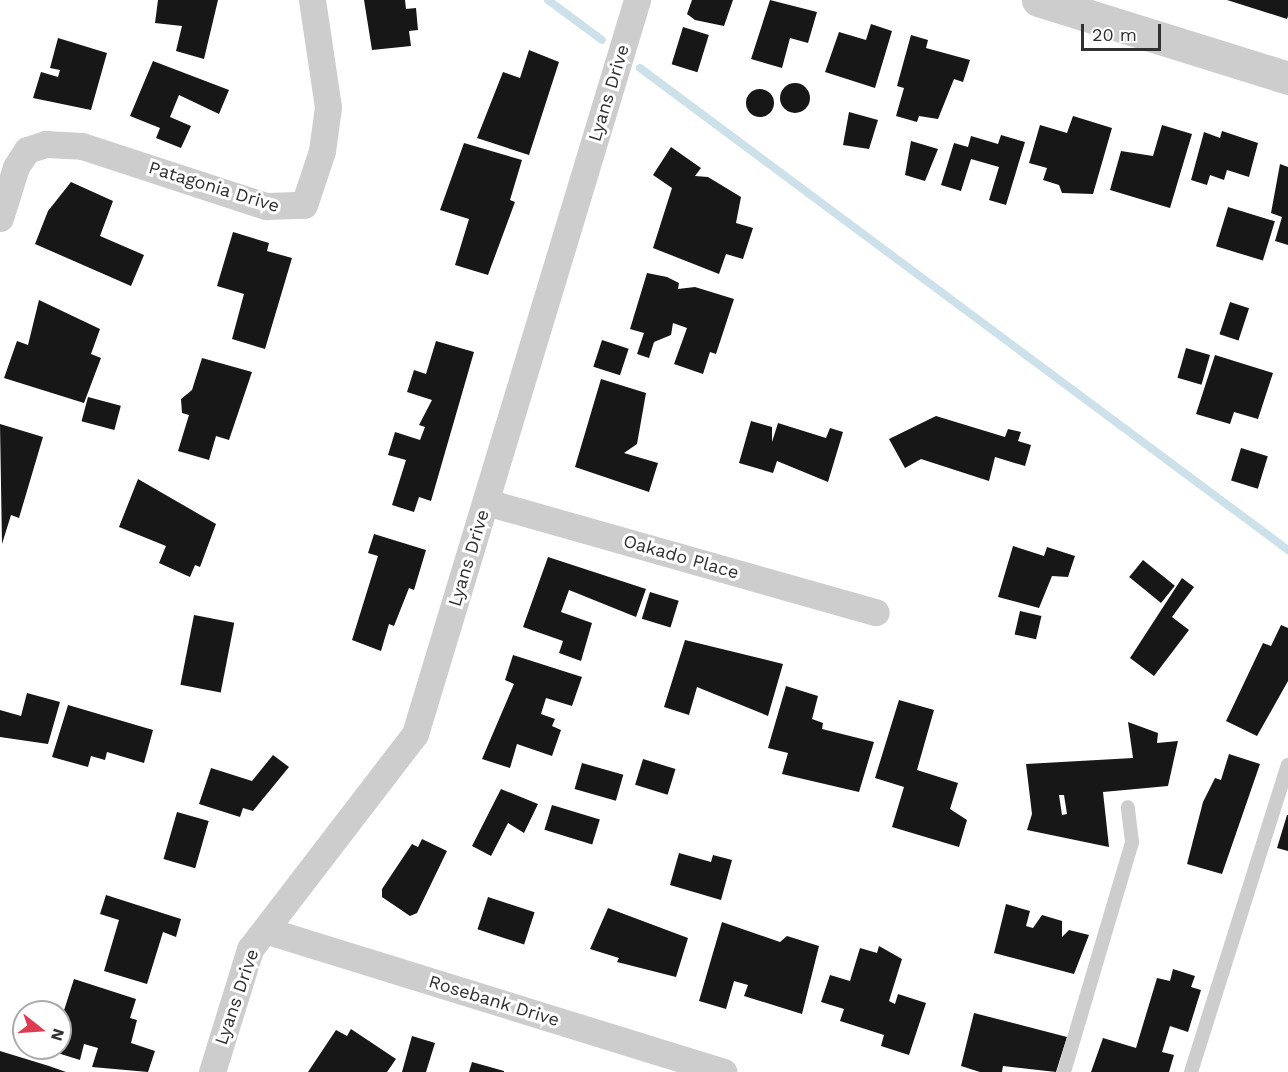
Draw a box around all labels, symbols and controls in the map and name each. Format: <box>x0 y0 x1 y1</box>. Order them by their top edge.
scale bar <box>1084 12 1164 50</box>
text: 20 m <box>1092 24 1137 45</box>
street label: Lyans Drive <box>584 42 634 144</box>
street label: Patagonia Drive <box>146 157 282 217</box>
street label: Lyans Drive <box>444 507 494 609</box>
street label: Oakado Place <box>621 530 741 584</box>
street label: Lyans Drive <box>211 946 263 1048</box>
street label: Rosebank Drive <box>426 971 562 1031</box>
north arrow <box>12 1000 72 1060</box>
text: N <box>47 1026 69 1043</box>

